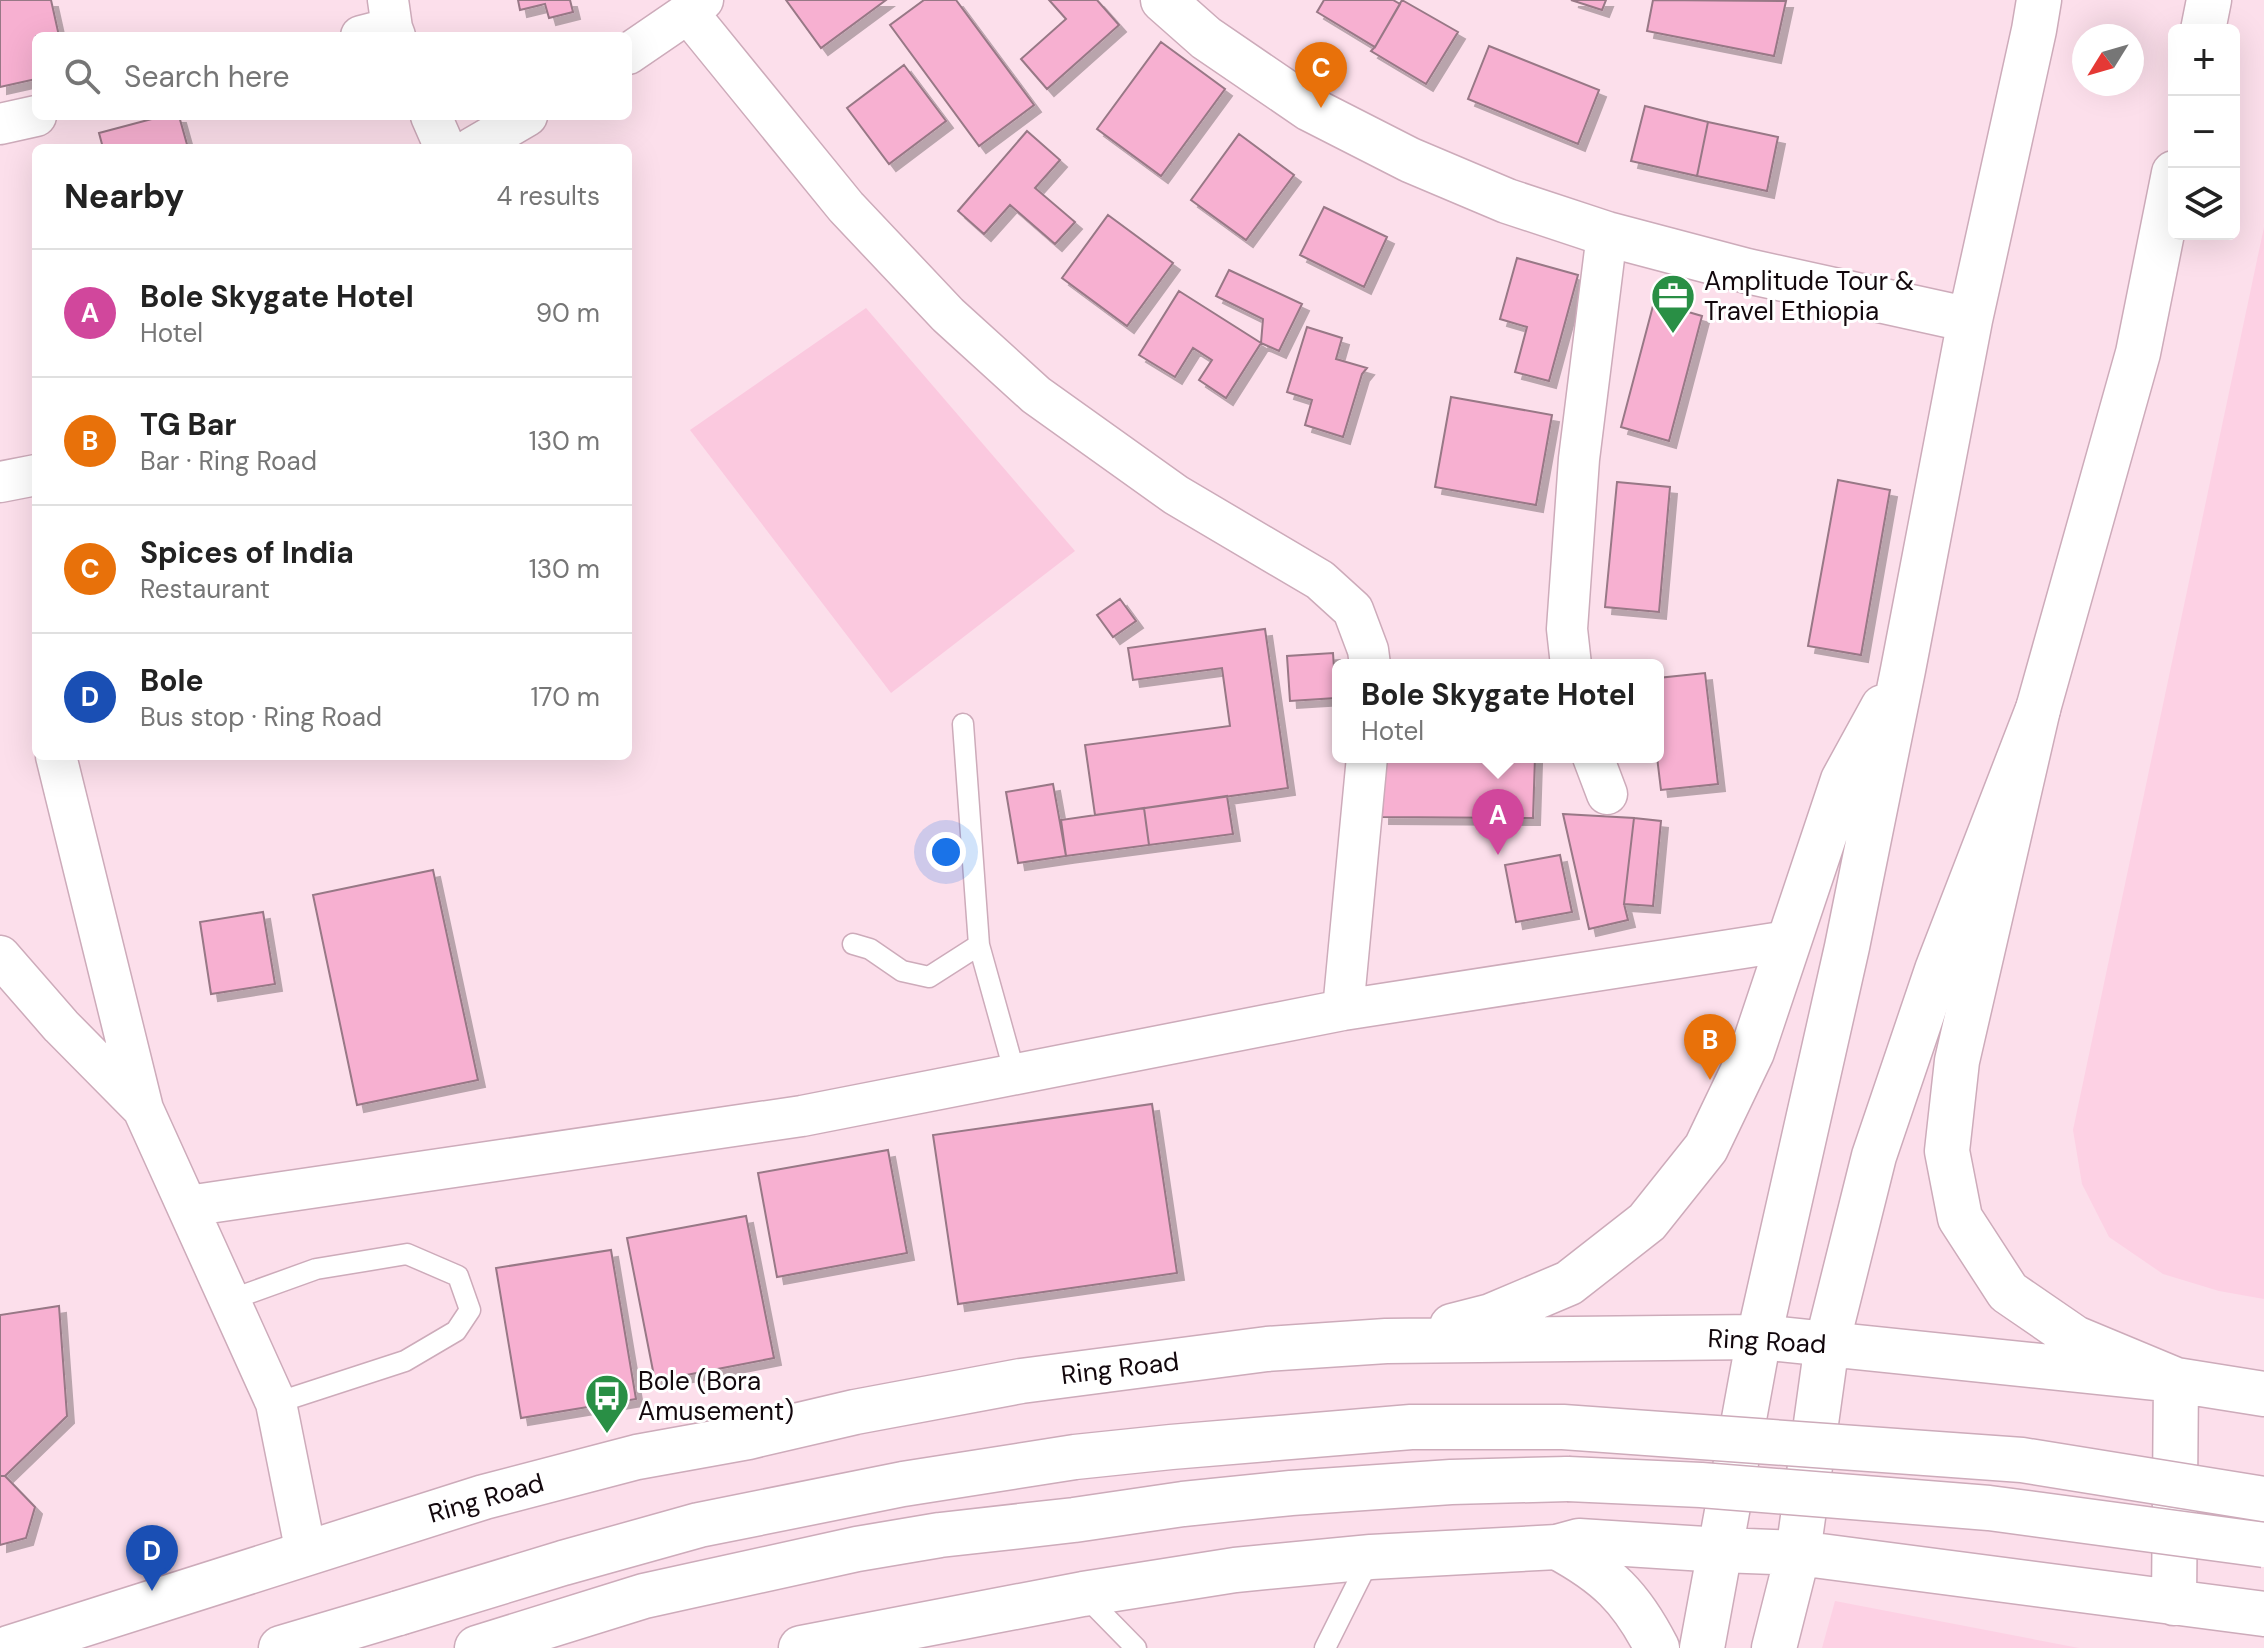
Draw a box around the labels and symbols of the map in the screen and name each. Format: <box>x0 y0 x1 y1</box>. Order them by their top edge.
north arrow <box>2072 24 2144 96</box>
pin: C <box>1295 42 1347 108</box>
place label: Amplitude Tour & Travel Ethiopia <box>1704 264 1914 328</box>
office icon: Amplitude Tour & Travel Ethiopia <box>1649 272 1697 335</box>
pin: A <box>1472 789 1524 855</box>
your location <box>926 832 966 872</box>
pin: B <box>1684 1014 1736 1080</box>
street label: Ring Road <box>1707 1321 1827 1361</box>
street label: Ring Road <box>1059 1344 1181 1392</box>
place label: Bole (Bora Amusement) <box>638 1364 794 1428</box>
bus stop icon: Bole (Bora Amusement) <box>583 1372 631 1435</box>
street label: Ring Road <box>424 1465 548 1531</box>
pin: D <box>126 1525 178 1591</box>

